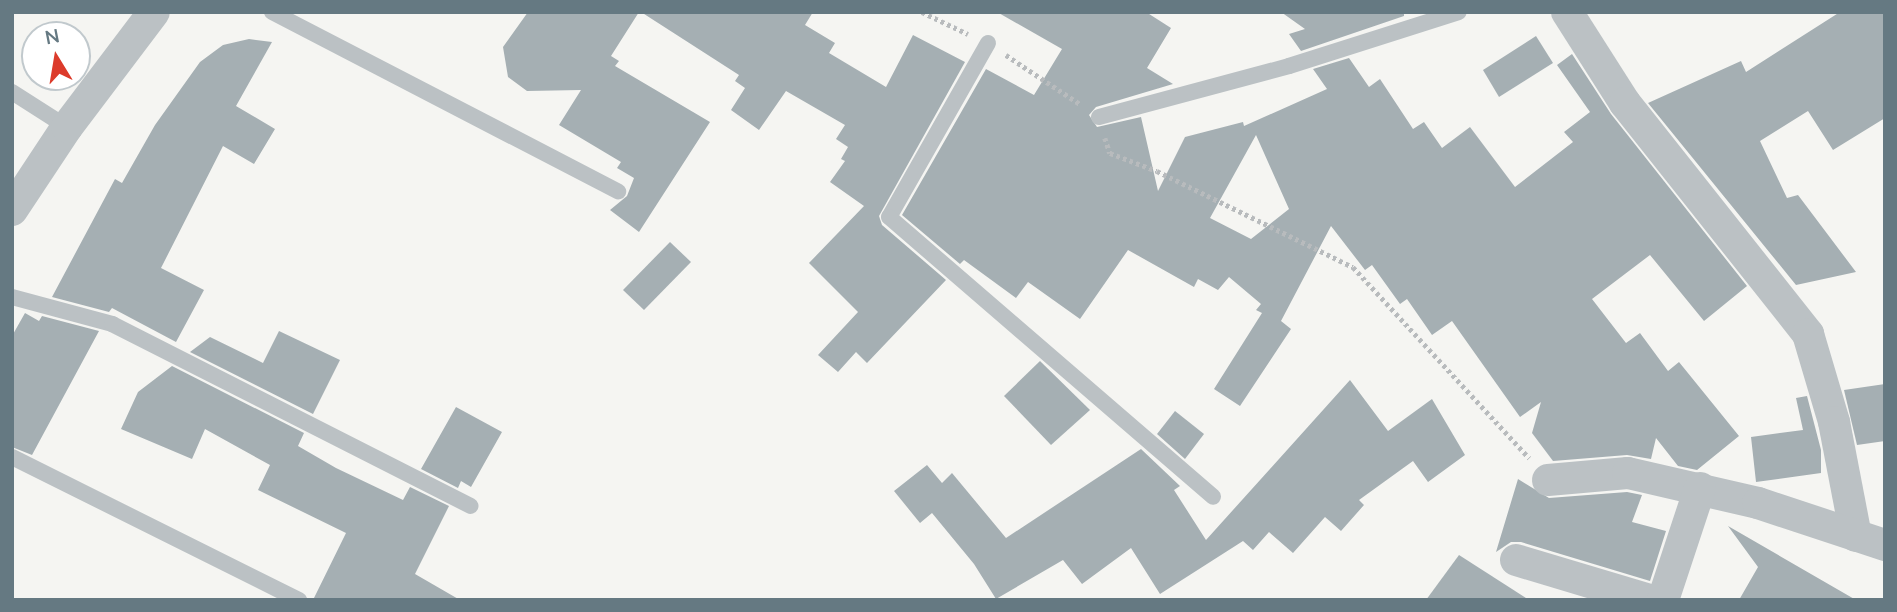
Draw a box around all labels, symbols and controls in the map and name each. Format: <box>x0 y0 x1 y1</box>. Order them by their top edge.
north arrow <box>21 21 91 91</box>
text: N <box>43 23 62 51</box>

